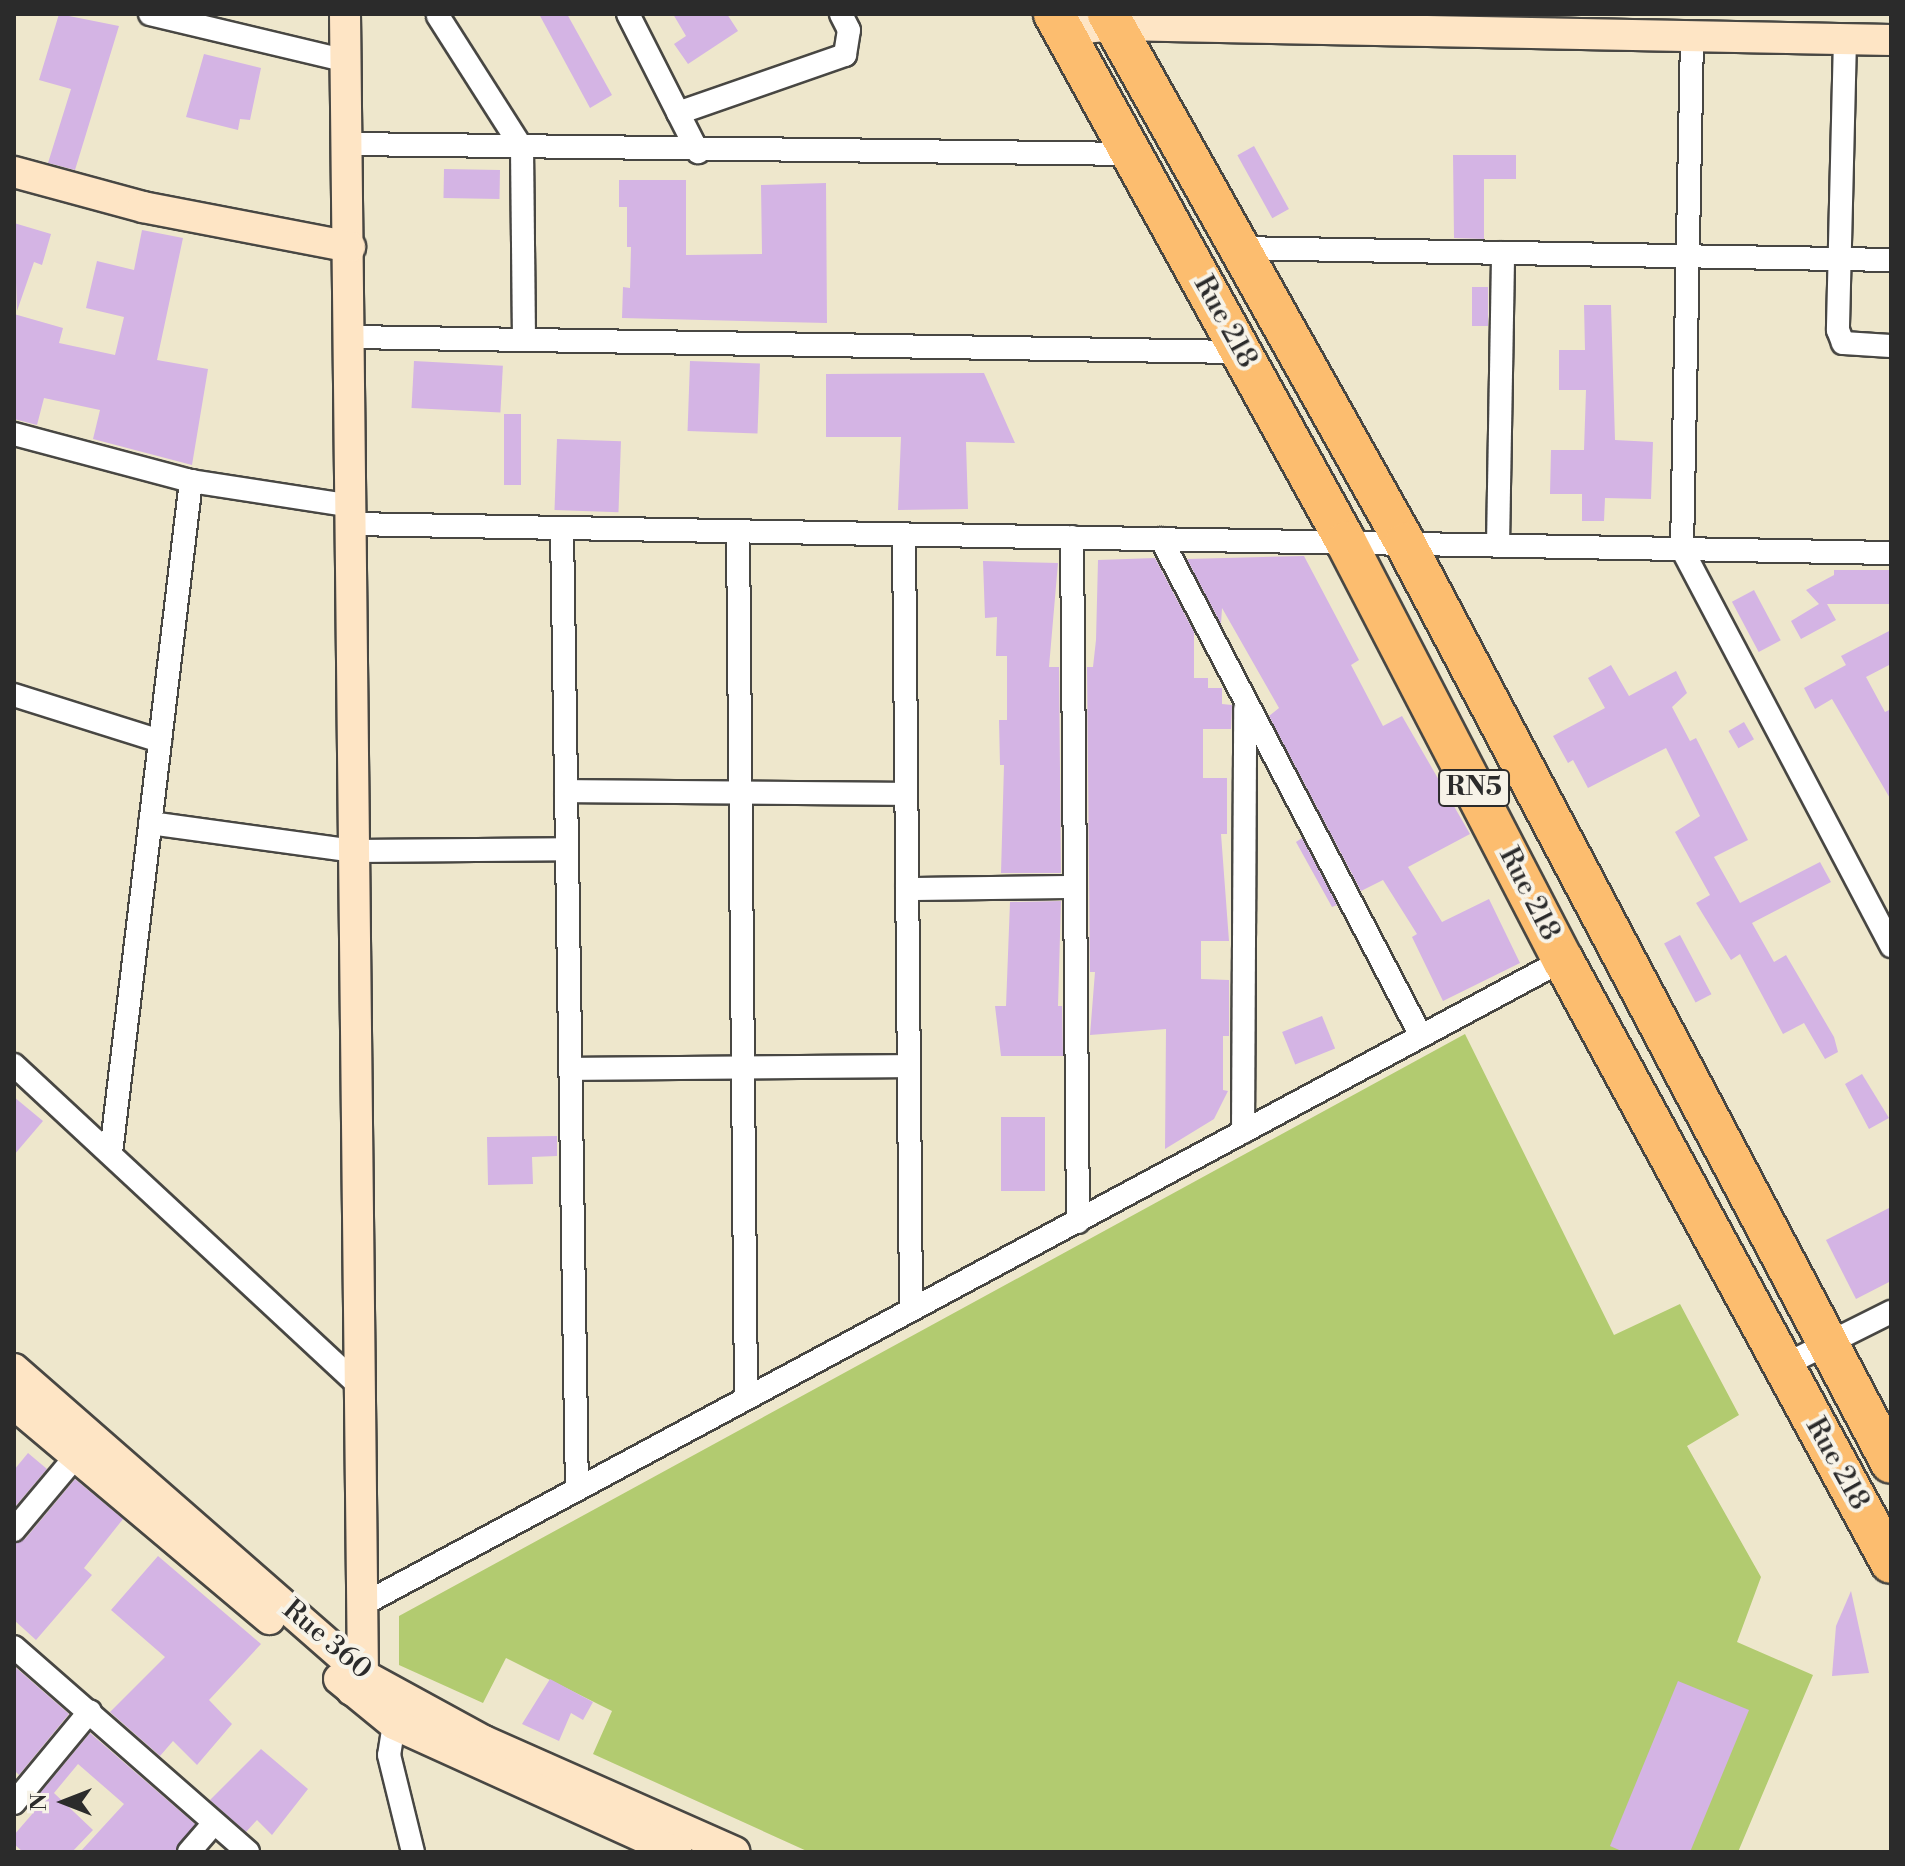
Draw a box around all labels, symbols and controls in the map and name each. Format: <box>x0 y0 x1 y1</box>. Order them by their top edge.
street label: Rue 218 <box>1186 270 1264 374</box>
road number: RN5 <box>1438 766 1510 810</box>
street label: Rue 218 <box>1491 842 1567 946</box>
street label: Rue 218 <box>1798 1412 1876 1516</box>
street label: Rue 360 <box>276 1593 378 1687</box>
north arrow <box>24 1762 104 1842</box>
text: N <box>26 1793 53 1811</box>

